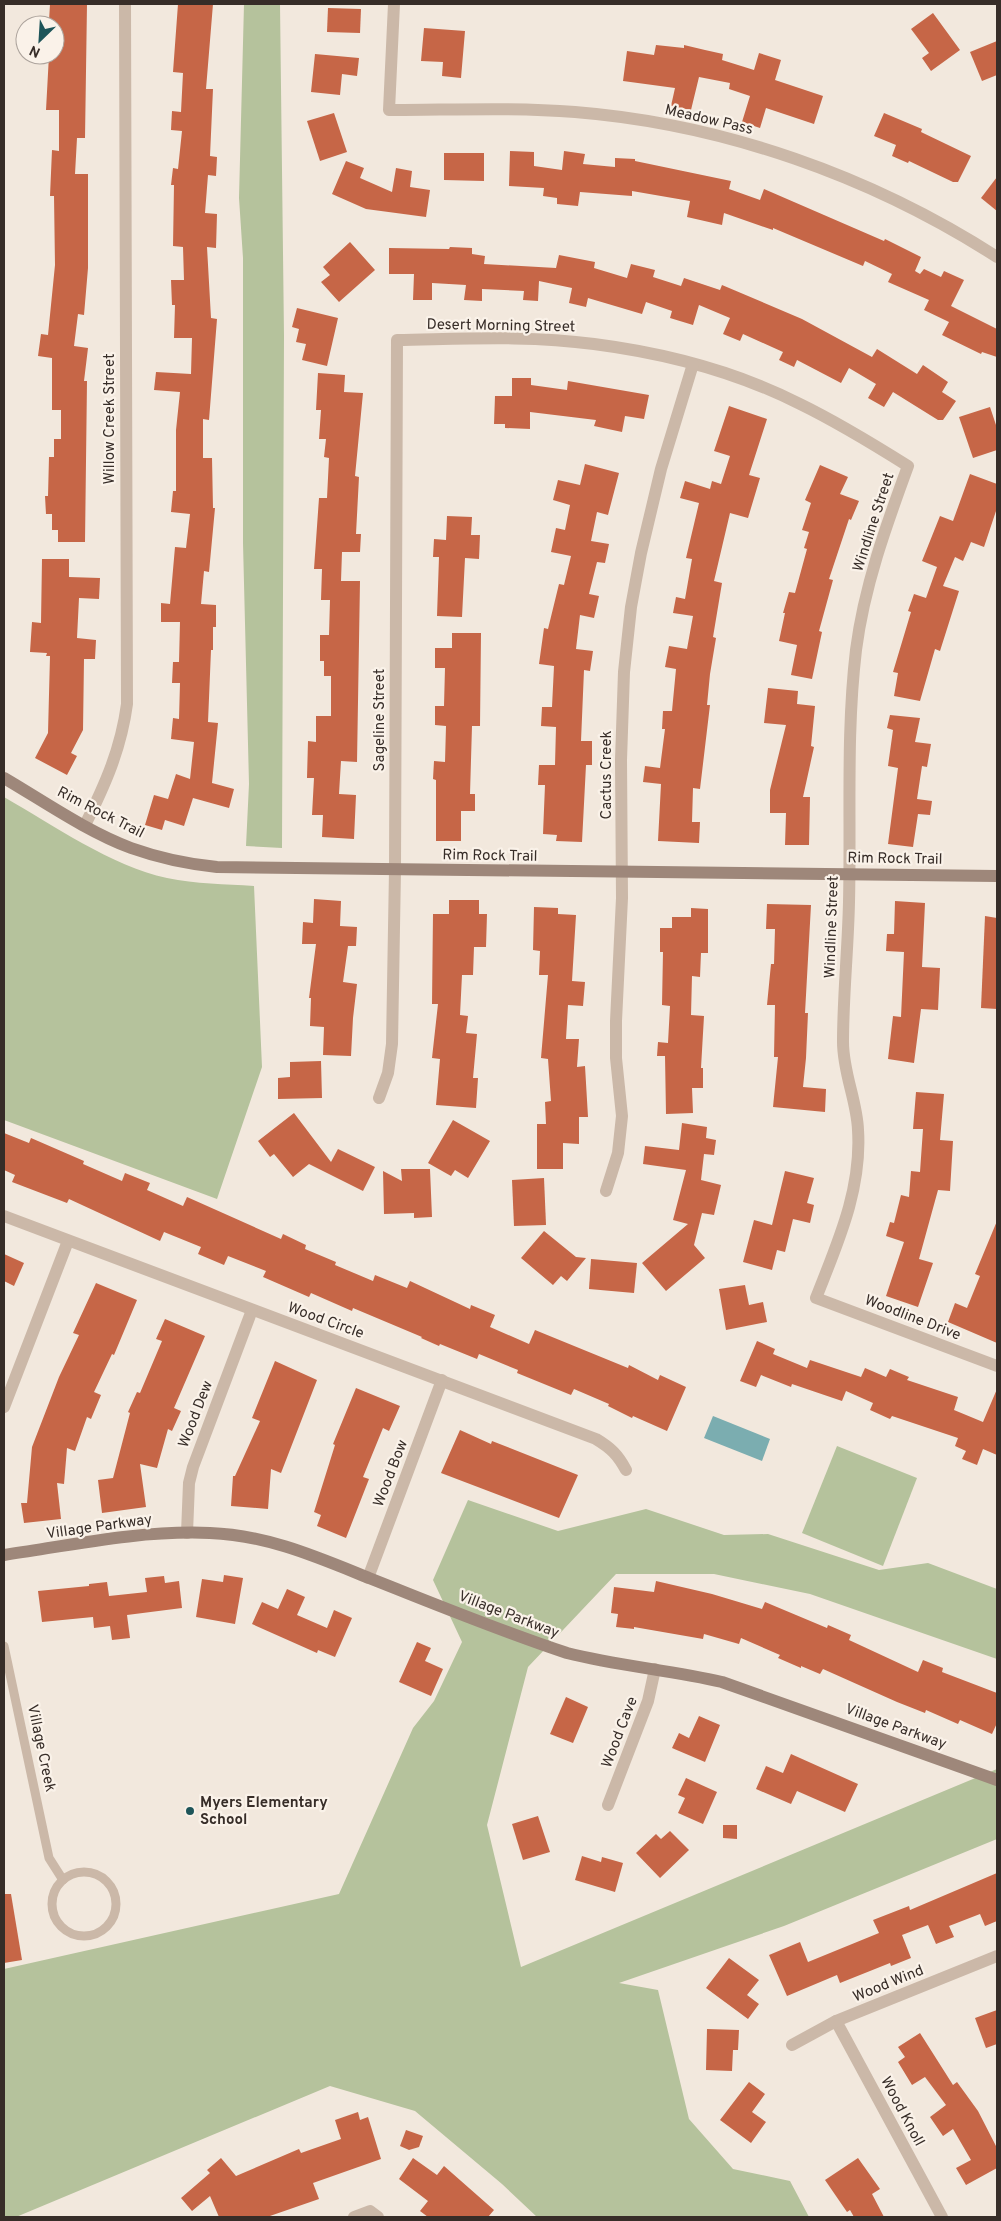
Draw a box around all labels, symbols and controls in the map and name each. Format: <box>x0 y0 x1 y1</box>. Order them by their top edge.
north arrow <box>15 15 65 65</box>
text: N <box>27 41 43 60</box>
street label: Meadow Pass <box>663 101 755 140</box>
street label: Desert Morning Street <box>426 316 575 337</box>
street label: Willow Creek Street <box>101 353 120 485</box>
street label: Windline Street <box>850 471 899 574</box>
street label: Sageline Street <box>371 669 390 771</box>
street label: Cactus Creek <box>598 730 617 820</box>
street label: Rim Rock Trail <box>54 783 147 843</box>
street label: Rim Rock Trail <box>442 846 538 867</box>
street label: Rim Rock Trail <box>847 849 943 870</box>
street label: Windline Street <box>821 875 844 979</box>
street label: Woodline Drive <box>862 1291 963 1345</box>
street label: Wood Circle <box>285 1299 366 1344</box>
street label: Wood Dew <box>175 1378 218 1451</box>
street label: Wood Bow <box>370 1437 413 1510</box>
street label: Village Parkway <box>45 1511 153 1544</box>
street label: Village Parkway <box>455 1587 562 1643</box>
street label: Wood Cave <box>598 1694 643 1771</box>
street label: Village Parkway <box>842 1700 949 1755</box>
street label: Village Creek <box>22 1703 59 1794</box>
place label: Myers Elementary School <box>200 1794 328 1830</box>
marker: Myers Elementary School <box>184 1805 196 1817</box>
street label: Wood Wind <box>850 1962 927 2007</box>
street label: Wood Knoll <box>875 2074 928 2150</box>

